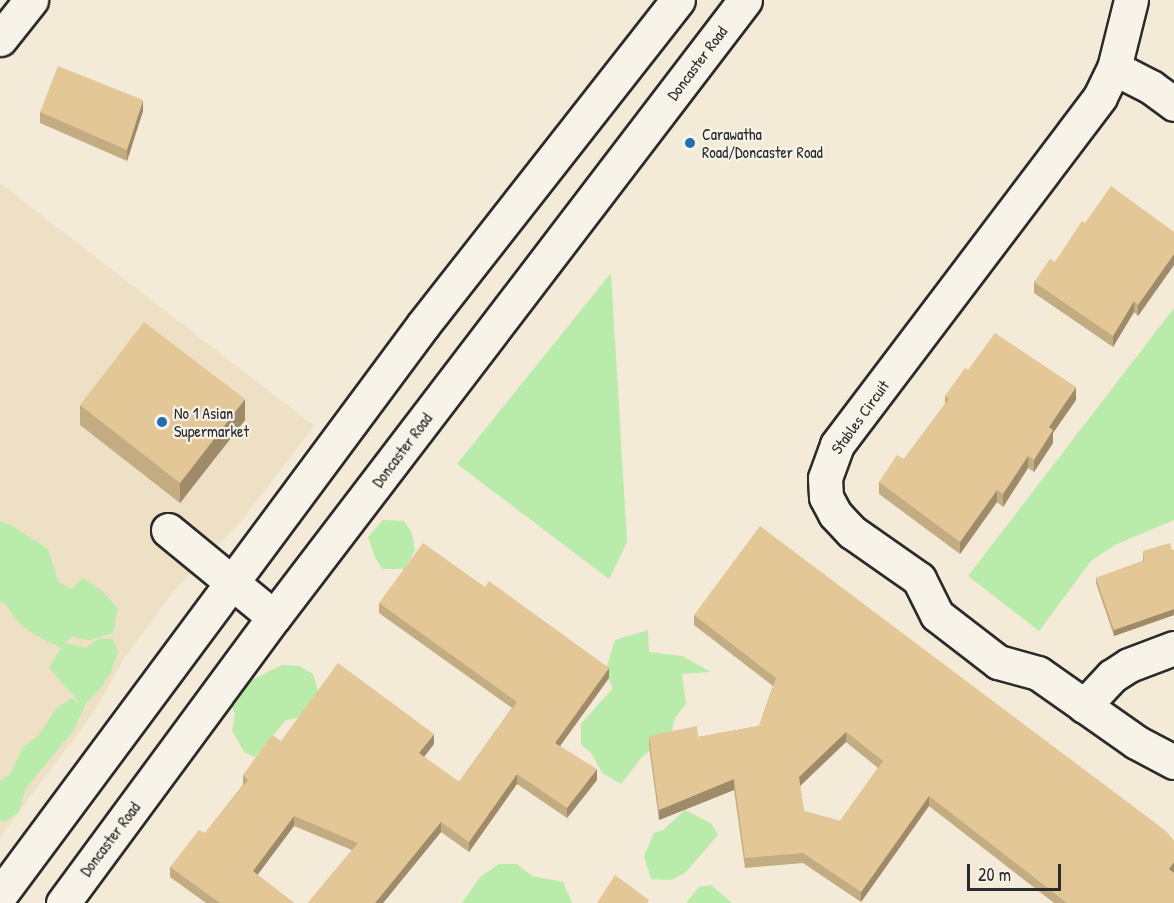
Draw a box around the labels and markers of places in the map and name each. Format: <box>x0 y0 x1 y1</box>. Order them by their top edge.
place label: Carawatha Road/Doncaster Road <box>702 124 823 162</box>
marker: Carawatha Road/Doncaster Road <box>683 136 697 150</box>
place label: No 1 Asian Supermarket <box>174 403 249 441</box>
marker: No 1 Asian Supermarket <box>155 415 169 429</box>

